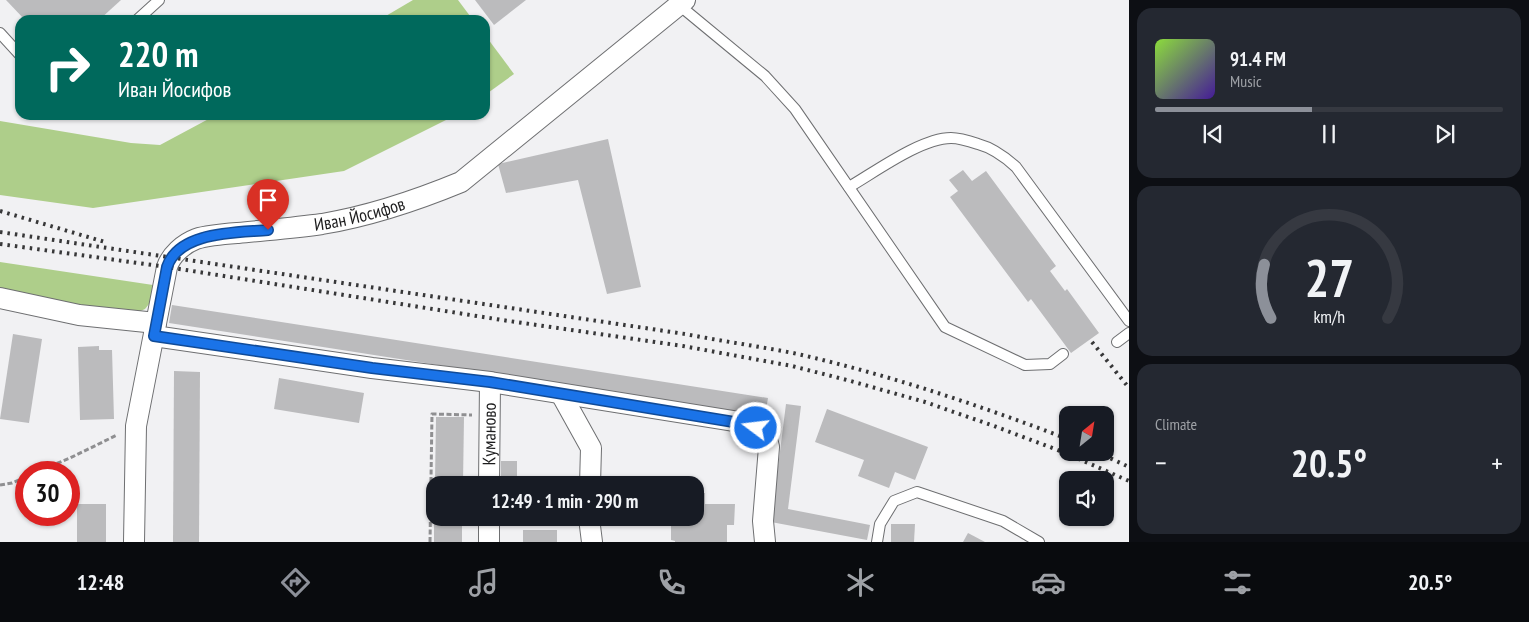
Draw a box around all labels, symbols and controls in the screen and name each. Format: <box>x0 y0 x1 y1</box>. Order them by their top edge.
text: 220 m <box>118 31 199 77</box>
icon: right <box>35 35 100 100</box>
text: 91.4 FM <box>1230 47 1286 71</box>
text: Music <box>1230 71 1262 91</box>
text: Иван Йосифов <box>118 75 231 103</box>
icon: previous <box>1199 120 1227 148</box>
icon: pause <box>1315 120 1343 148</box>
icon: next <box>1431 120 1459 148</box>
pin <box>247 179 289 230</box>
icon: arrive <box>254 186 282 214</box>
street label: Иван Йосифов <box>313 192 408 236</box>
text: 27 <box>1304 244 1354 311</box>
text: km/h <box>1313 305 1345 328</box>
position arrow <box>729 401 781 453</box>
street label: Куманово <box>477 402 501 466</box>
north arrow <box>1059 406 1114 461</box>
map controls <box>1059 406 1114 526</box>
text: Climate <box>1155 414 1197 434</box>
text: 20.5° <box>1291 438 1367 487</box>
text: − <box>1155 444 1167 481</box>
text: + <box>1491 444 1503 481</box>
speed limit sign: 30 <box>15 461 80 526</box>
button: sound <box>1059 471 1114 526</box>
text: 12:49 · 1 min · 290 m <box>492 489 638 513</box>
icon: directions <box>278 565 313 600</box>
icon: music <box>466 565 501 600</box>
icon: phone <box>654 565 689 600</box>
icon: climate <box>843 565 878 600</box>
icon: car <box>1031 565 1066 600</box>
icon: filters <box>1220 565 1255 600</box>
text: 12:48 <box>77 568 124 596</box>
text: 20.5° <box>1408 568 1452 596</box>

